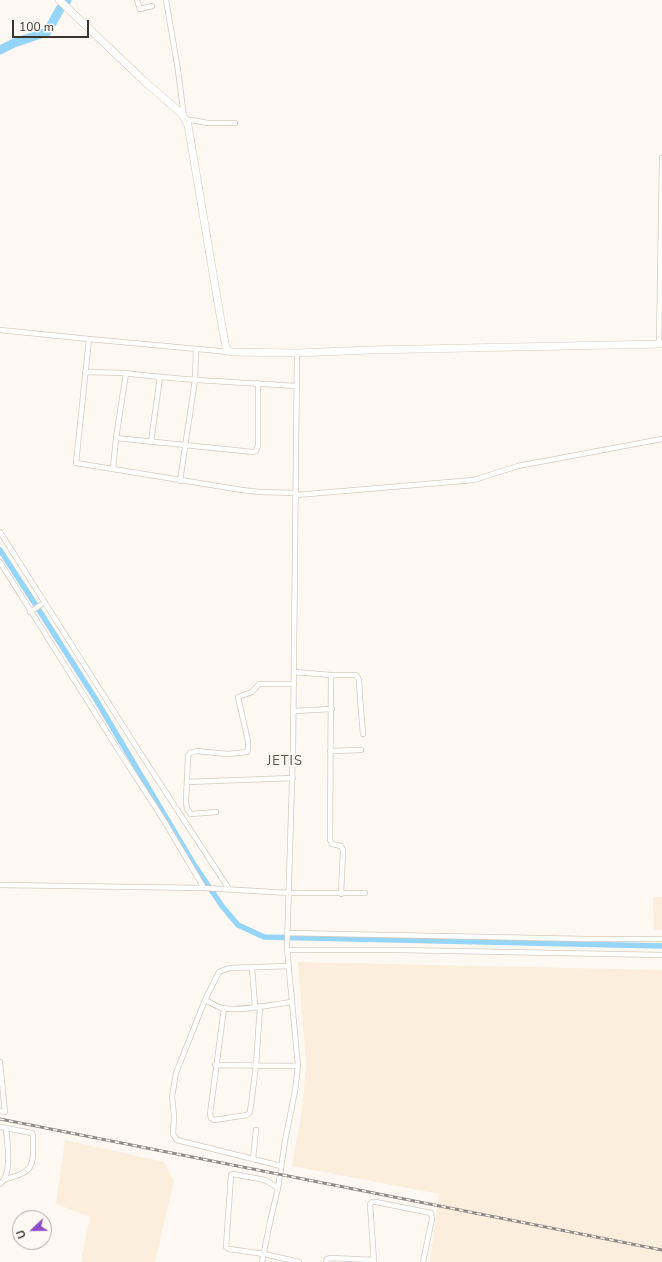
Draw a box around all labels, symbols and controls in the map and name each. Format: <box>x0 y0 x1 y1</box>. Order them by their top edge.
scale bar <box>14 12 91 38</box>
text: 100 m <box>19 19 54 35</box>
district label: JETIS <box>267 754 303 770</box>
north arrow <box>12 1210 52 1250</box>
text: U <box>13 1228 30 1241</box>

